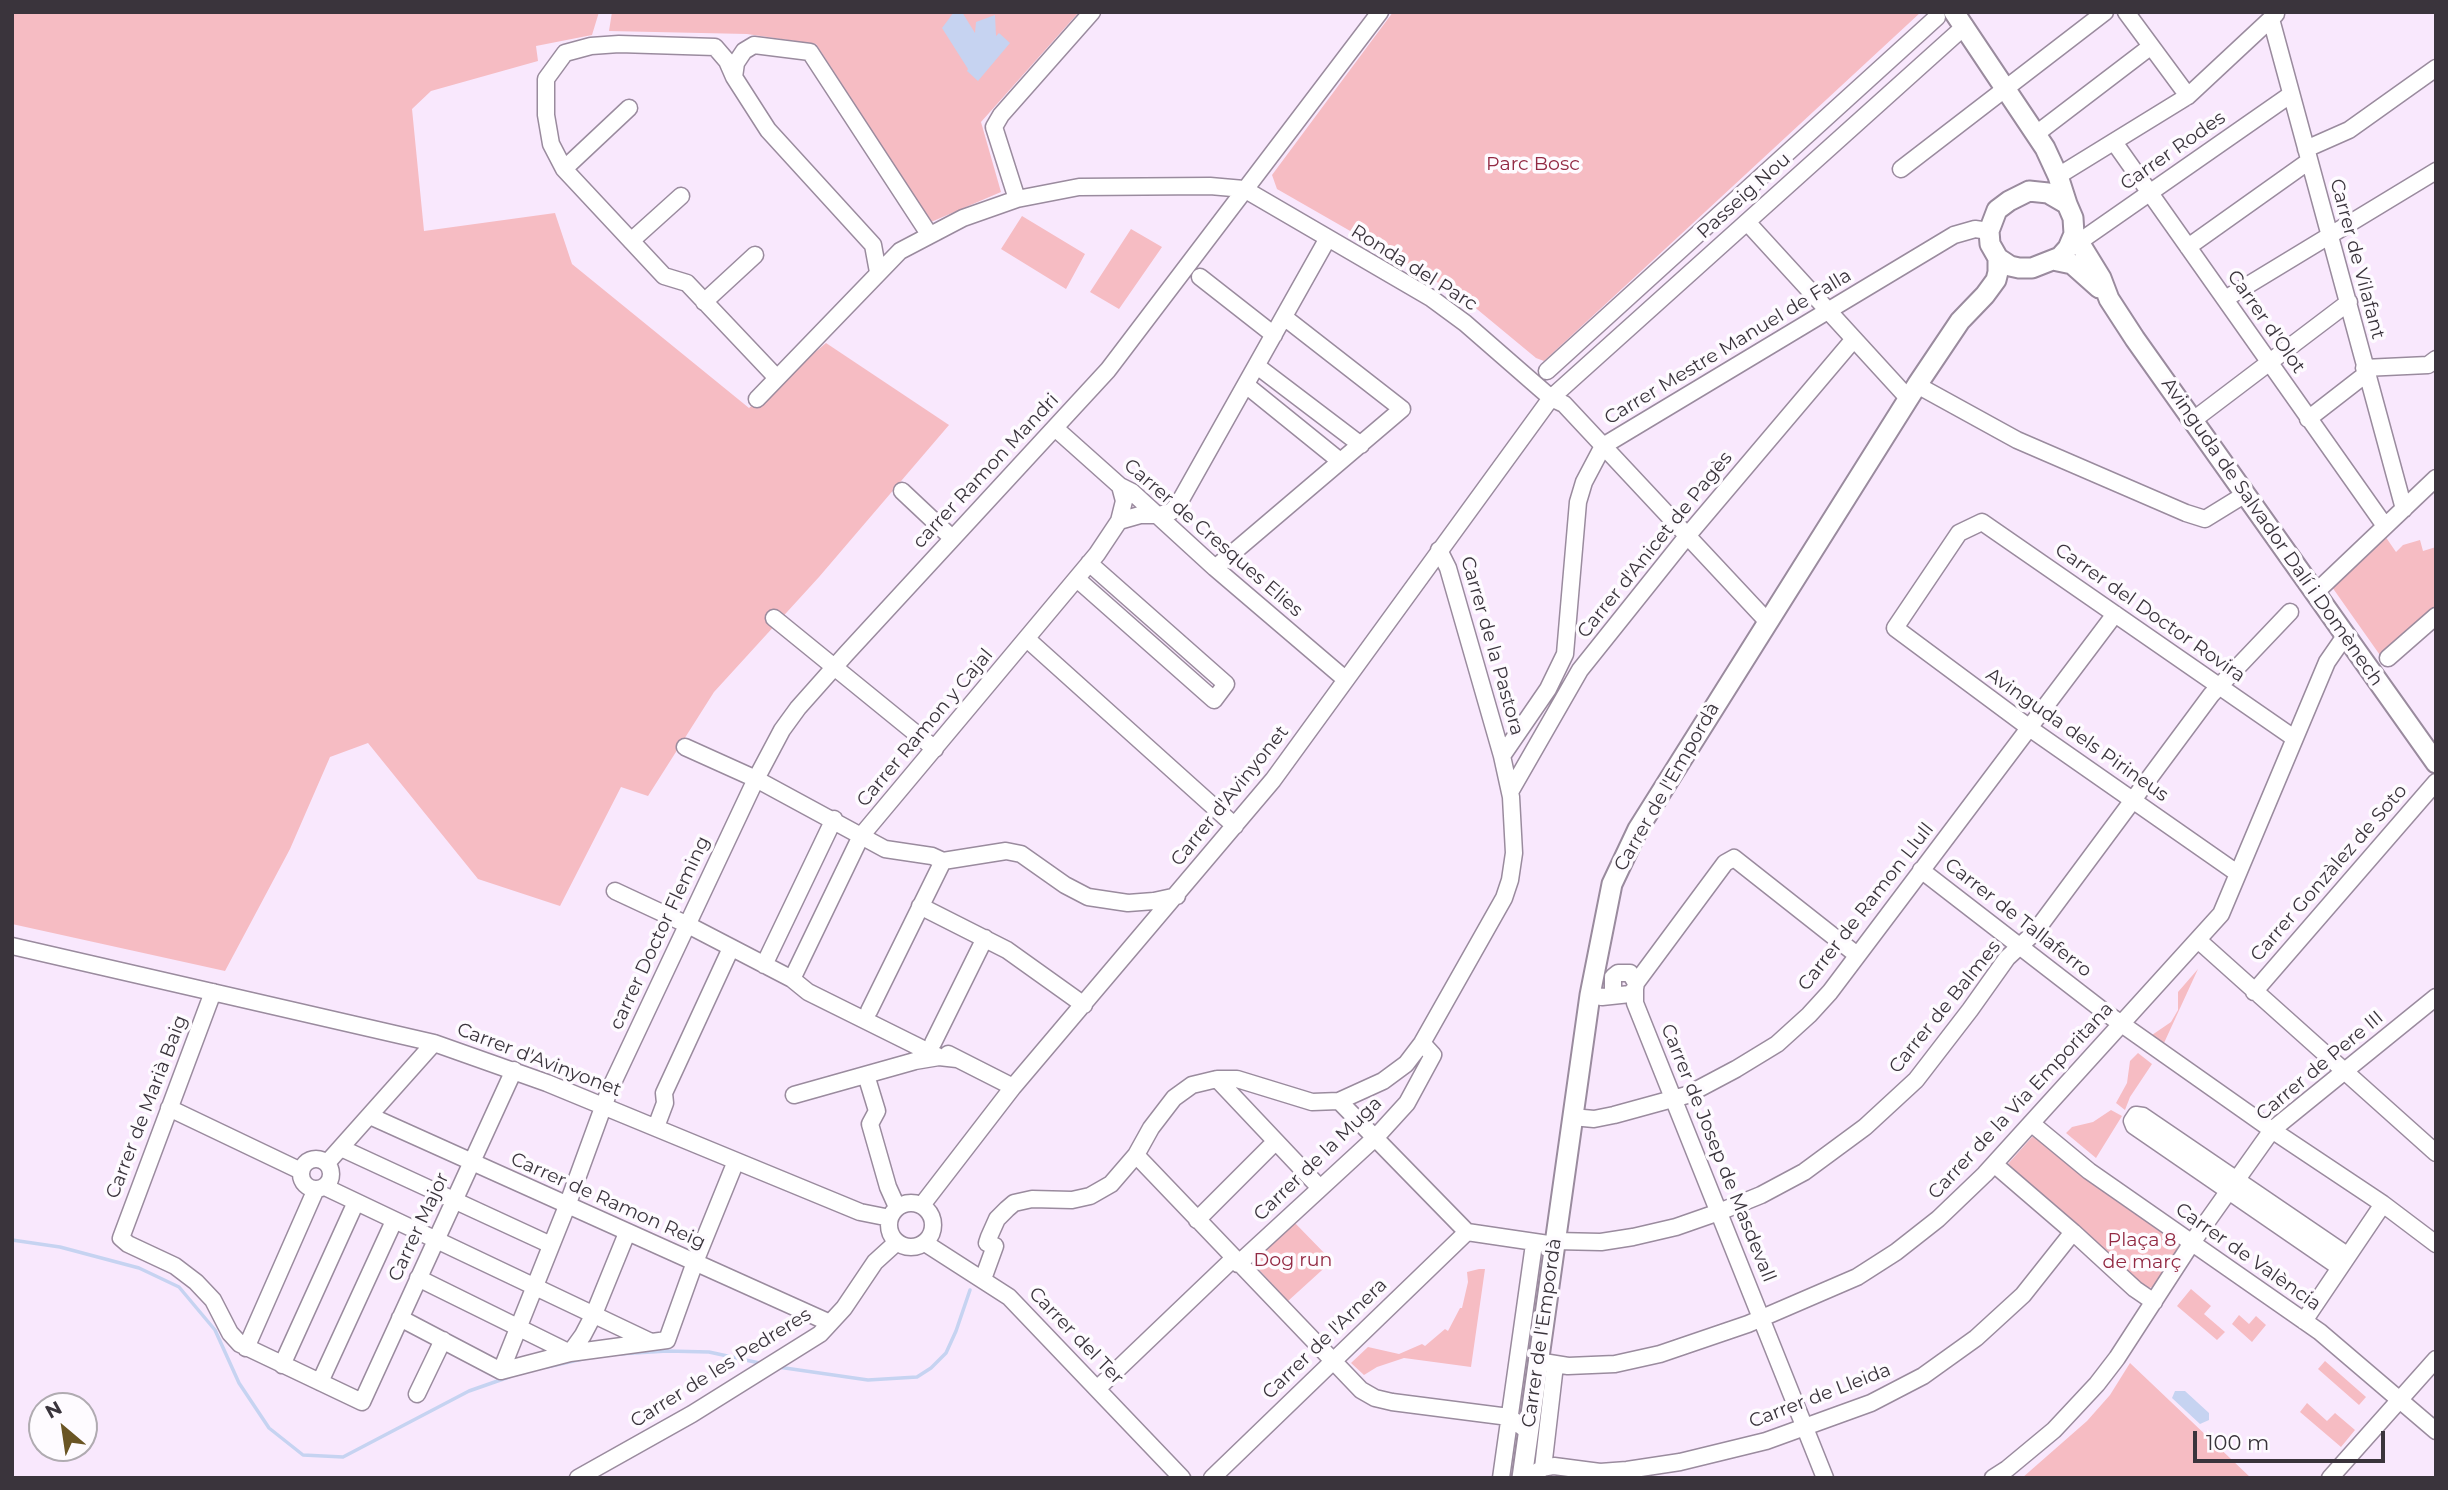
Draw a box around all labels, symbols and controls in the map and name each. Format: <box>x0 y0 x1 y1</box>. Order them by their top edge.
street label: Carrer Rodes <box>2116 106 2230 196</box>
street label: Passeig Nou <box>1693 148 1795 244</box>
park label: Parc Bosc <box>1486 153 1580 175</box>
street label: Carrer de Vilafant <box>2325 176 2389 342</box>
street label: Ronda del Parc <box>1347 220 1481 316</box>
street label: Carrer Mestre Manuel de Falla <box>1600 264 1856 430</box>
street label: Carrer d'Olot <box>2222 266 2310 378</box>
street label: Avinguda de Salvador Dalí i Domènech <box>2156 373 2388 691</box>
street label: carrer Ramon Mandri <box>908 389 1064 553</box>
street label: Carrer d'Anicet de Pagès <box>1573 447 1737 643</box>
street label: Carrer de Cresques Elies <box>1119 454 1307 622</box>
street label: Carrer del Doctor Rovira <box>2050 539 2250 687</box>
street label: Carrer de la Pastora <box>1456 554 1528 738</box>
street label: Carrer Ramon y Cajal <box>852 644 998 812</box>
street label: Avinguda dels Pirineus <box>1981 663 2173 807</box>
street label: Carrer de l'Empordà <box>1609 699 1725 875</box>
street label: Carrer d'Avinyonet <box>1166 721 1294 871</box>
street label: Carrer Gonzàlez de Soto <box>2246 780 2412 966</box>
street label: Carrer de Ramon Llull <box>1793 818 1939 996</box>
street label: carrer Doctor Fleming <box>605 833 715 1033</box>
street label: Carrer de Tallaferro <box>1940 854 2096 982</box>
street label: Carrer de Balmes <box>1884 936 2006 1078</box>
street label: Carrer de la Via Emporitana <box>1924 998 2118 1204</box>
street label: Carrer de Pere III <box>2252 1006 2388 1126</box>
street label: Carrer de Marià Baig <box>101 1012 193 1202</box>
street label: Carrer d'Avinyonet <box>454 1018 624 1102</box>
street label: Carrer de Josep de Masdevall <box>1656 1021 1780 1285</box>
street label: Carrer de la Muga <box>1249 1092 1387 1226</box>
street label: Carrer de Ramon Reig <box>507 1148 709 1254</box>
street label: Carrer Major <box>384 1169 454 1285</box>
street label: Carrer de València <box>2171 1198 2325 1316</box>
park label: Plaça 8 de març <box>2103 1229 2181 1273</box>
street label: Carrer de l'Empordà <box>1517 1237 1567 1429</box>
park label: Dog run <box>1254 1249 1332 1271</box>
street label: Carrer de l'Arnera <box>1258 1274 1392 1404</box>
street label: Carrer del Ter <box>1024 1282 1128 1390</box>
street label: Carrer de les Pedreres <box>627 1303 815 1433</box>
street label: Carrer de Lleida <box>1746 1359 1894 1433</box>
north arrow <box>28 1392 98 1462</box>
text: N <box>41 1396 66 1424</box>
scale bar <box>2196 1416 2388 1460</box>
text: 100 m <box>2206 1430 2269 1455</box>

